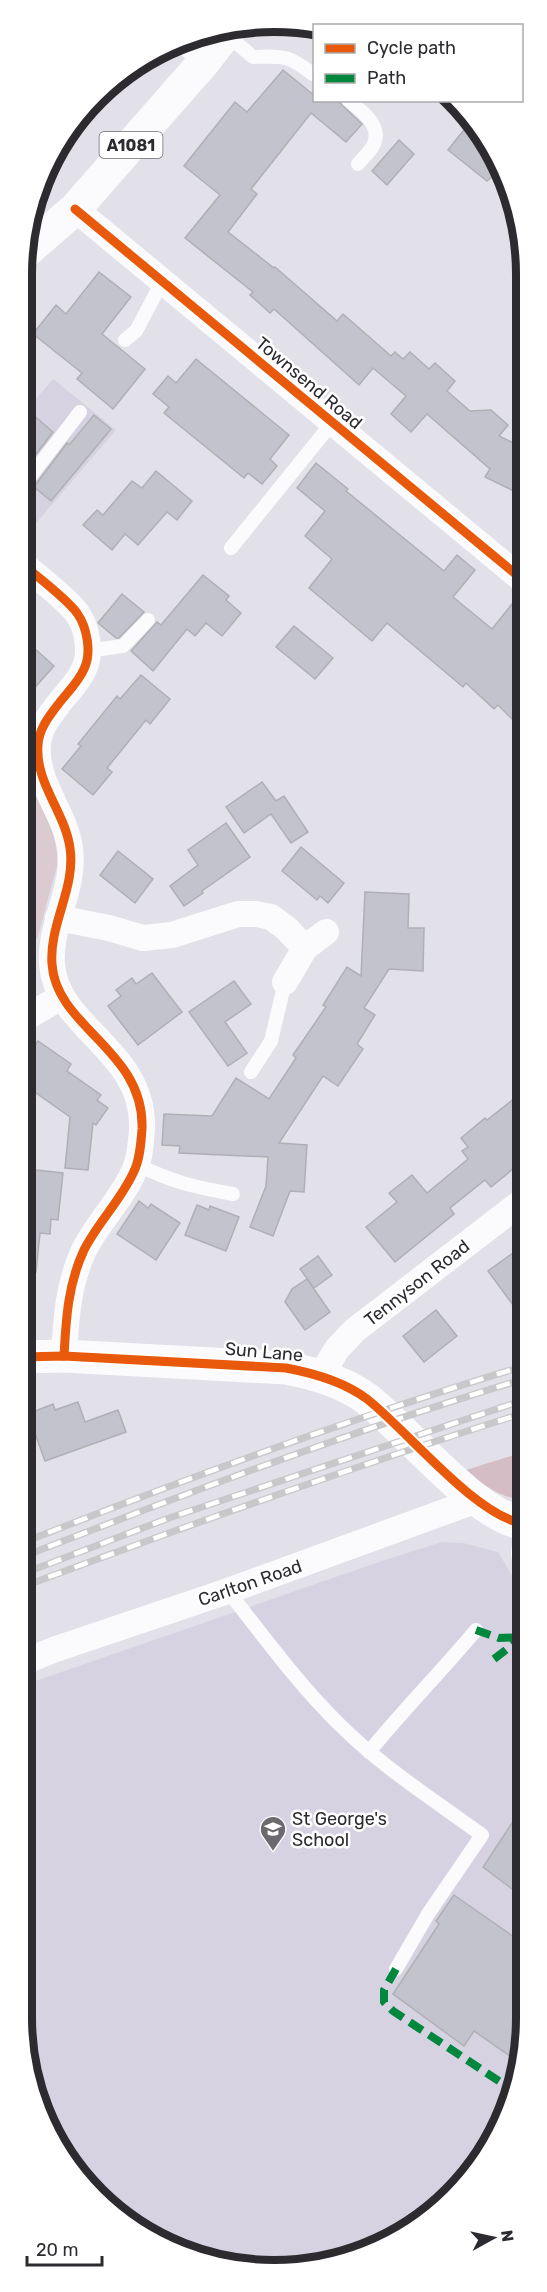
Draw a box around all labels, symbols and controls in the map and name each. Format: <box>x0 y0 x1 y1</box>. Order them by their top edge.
legend <box>313 24 523 102</box>
text: Cycle path <box>367 37 456 59</box>
text: Path <box>367 67 406 89</box>
road number: A1081 <box>100 132 162 158</box>
street label: Townsend Road <box>251 332 367 434</box>
street label: Tennyson Road <box>360 1235 474 1331</box>
street label: Sun Lane <box>224 1338 304 1366</box>
street label: Carlton Road <box>195 1555 305 1611</box>
place label: St George's School <box>292 1808 387 1851</box>
school or university icon: St George's School <box>258 1814 288 1852</box>
north arrow <box>463 2208 523 2268</box>
scale bar <box>27 2229 102 2267</box>
text: N <box>497 2229 518 2243</box>
text: 20 m <box>36 2239 78 2261</box>

